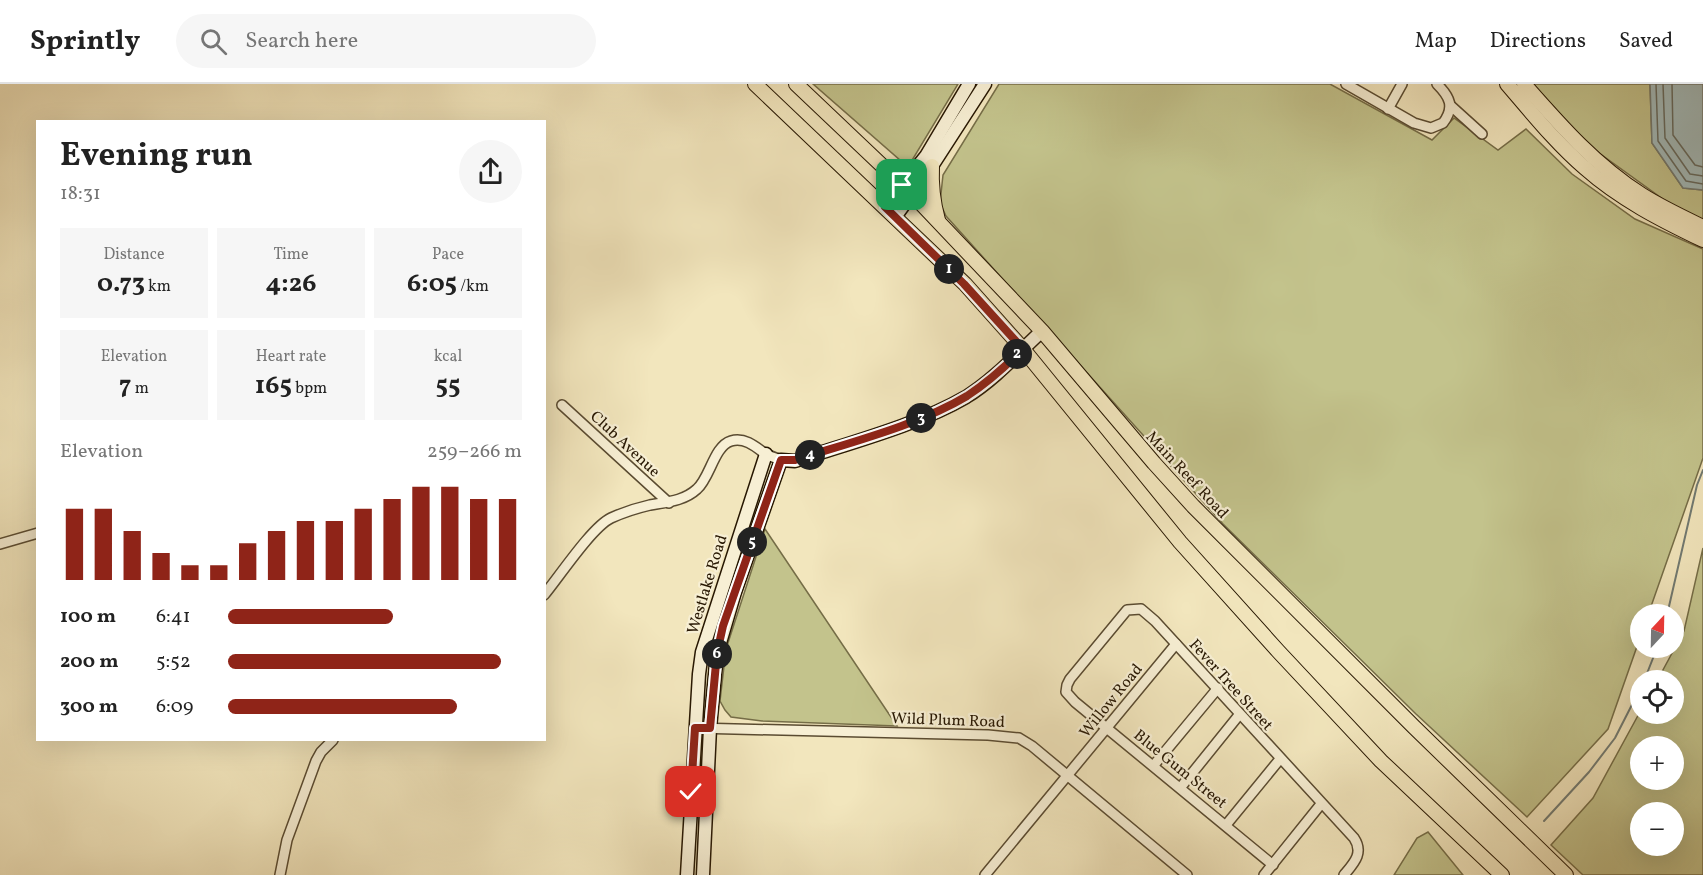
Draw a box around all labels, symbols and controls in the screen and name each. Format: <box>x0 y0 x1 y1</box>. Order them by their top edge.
search box <box>176 14 596 68</box>
text: Sprintly <box>30 22 140 61</box>
icon: search <box>197 25 230 58</box>
text: Search here <box>245 26 358 57</box>
text: Map <box>1415 27 1457 56</box>
text: Directions <box>1490 27 1586 56</box>
text: Saved <box>1619 27 1673 56</box>
text: Evening run <box>60 134 253 180</box>
button: share <box>459 140 522 203</box>
pin <box>876 159 927 210</box>
icon: arrive <box>885 168 918 201</box>
text: 18:31 <box>60 180 101 208</box>
text: Distance <box>103 244 165 266</box>
text: Time <box>273 244 309 266</box>
text: Pace <box>432 244 464 266</box>
pin: 1 <box>934 254 964 284</box>
text: 1 <box>946 258 952 280</box>
text: 0.73 <box>97 266 145 302</box>
text: 4:26 <box>266 266 316 302</box>
text: 6:05 <box>407 266 457 302</box>
text: km <box>145 276 171 298</box>
text: /km <box>457 276 489 298</box>
pin: 2 <box>1002 339 1032 369</box>
text: 2 <box>1013 343 1021 365</box>
text: Elevation <box>101 346 167 368</box>
text: Heart rate <box>256 346 326 368</box>
text: kcal <box>434 346 462 368</box>
text: 7 <box>119 368 132 404</box>
text: 165 <box>255 368 292 404</box>
text: 55 <box>435 368 461 404</box>
text: m <box>132 378 149 400</box>
text: bpm <box>292 378 327 400</box>
pin: 3 <box>906 403 936 433</box>
street label: Club Avenue <box>585 406 665 483</box>
text: 3 <box>917 407 925 429</box>
street label: Main Reef Road <box>1140 427 1233 524</box>
text: Elevation <box>60 438 143 466</box>
text: 259–266 m <box>427 438 522 466</box>
pin: 4 <box>795 440 825 470</box>
text: 4 <box>805 444 815 466</box>
pin: 5 <box>737 527 767 557</box>
text: 5 <box>748 531 756 553</box>
street label: Westlake Road <box>682 532 733 637</box>
text: 100 m <box>60 603 116 631</box>
text: 6:41 <box>156 603 191 631</box>
north arrow <box>1630 604 1684 658</box>
map controls <box>1630 604 1684 856</box>
street label: Fever Tree Street <box>1183 635 1278 736</box>
pin: 6 <box>702 639 732 669</box>
text: 6 <box>713 643 721 665</box>
text: 200 m <box>60 648 118 676</box>
text: 5:52 <box>156 648 191 676</box>
street label: Willow Road <box>1075 660 1148 743</box>
button: locate <box>1630 670 1684 724</box>
text: 300 m <box>60 693 118 721</box>
text: 6:09 <box>156 693 193 721</box>
street label: Wild Plum Road <box>891 708 1005 734</box>
street label: Blue Gum Street <box>1128 725 1231 814</box>
button: + <box>1630 736 1684 790</box>
pin <box>665 766 716 817</box>
icon: check <box>674 775 707 808</box>
button: − <box>1630 802 1684 856</box>

